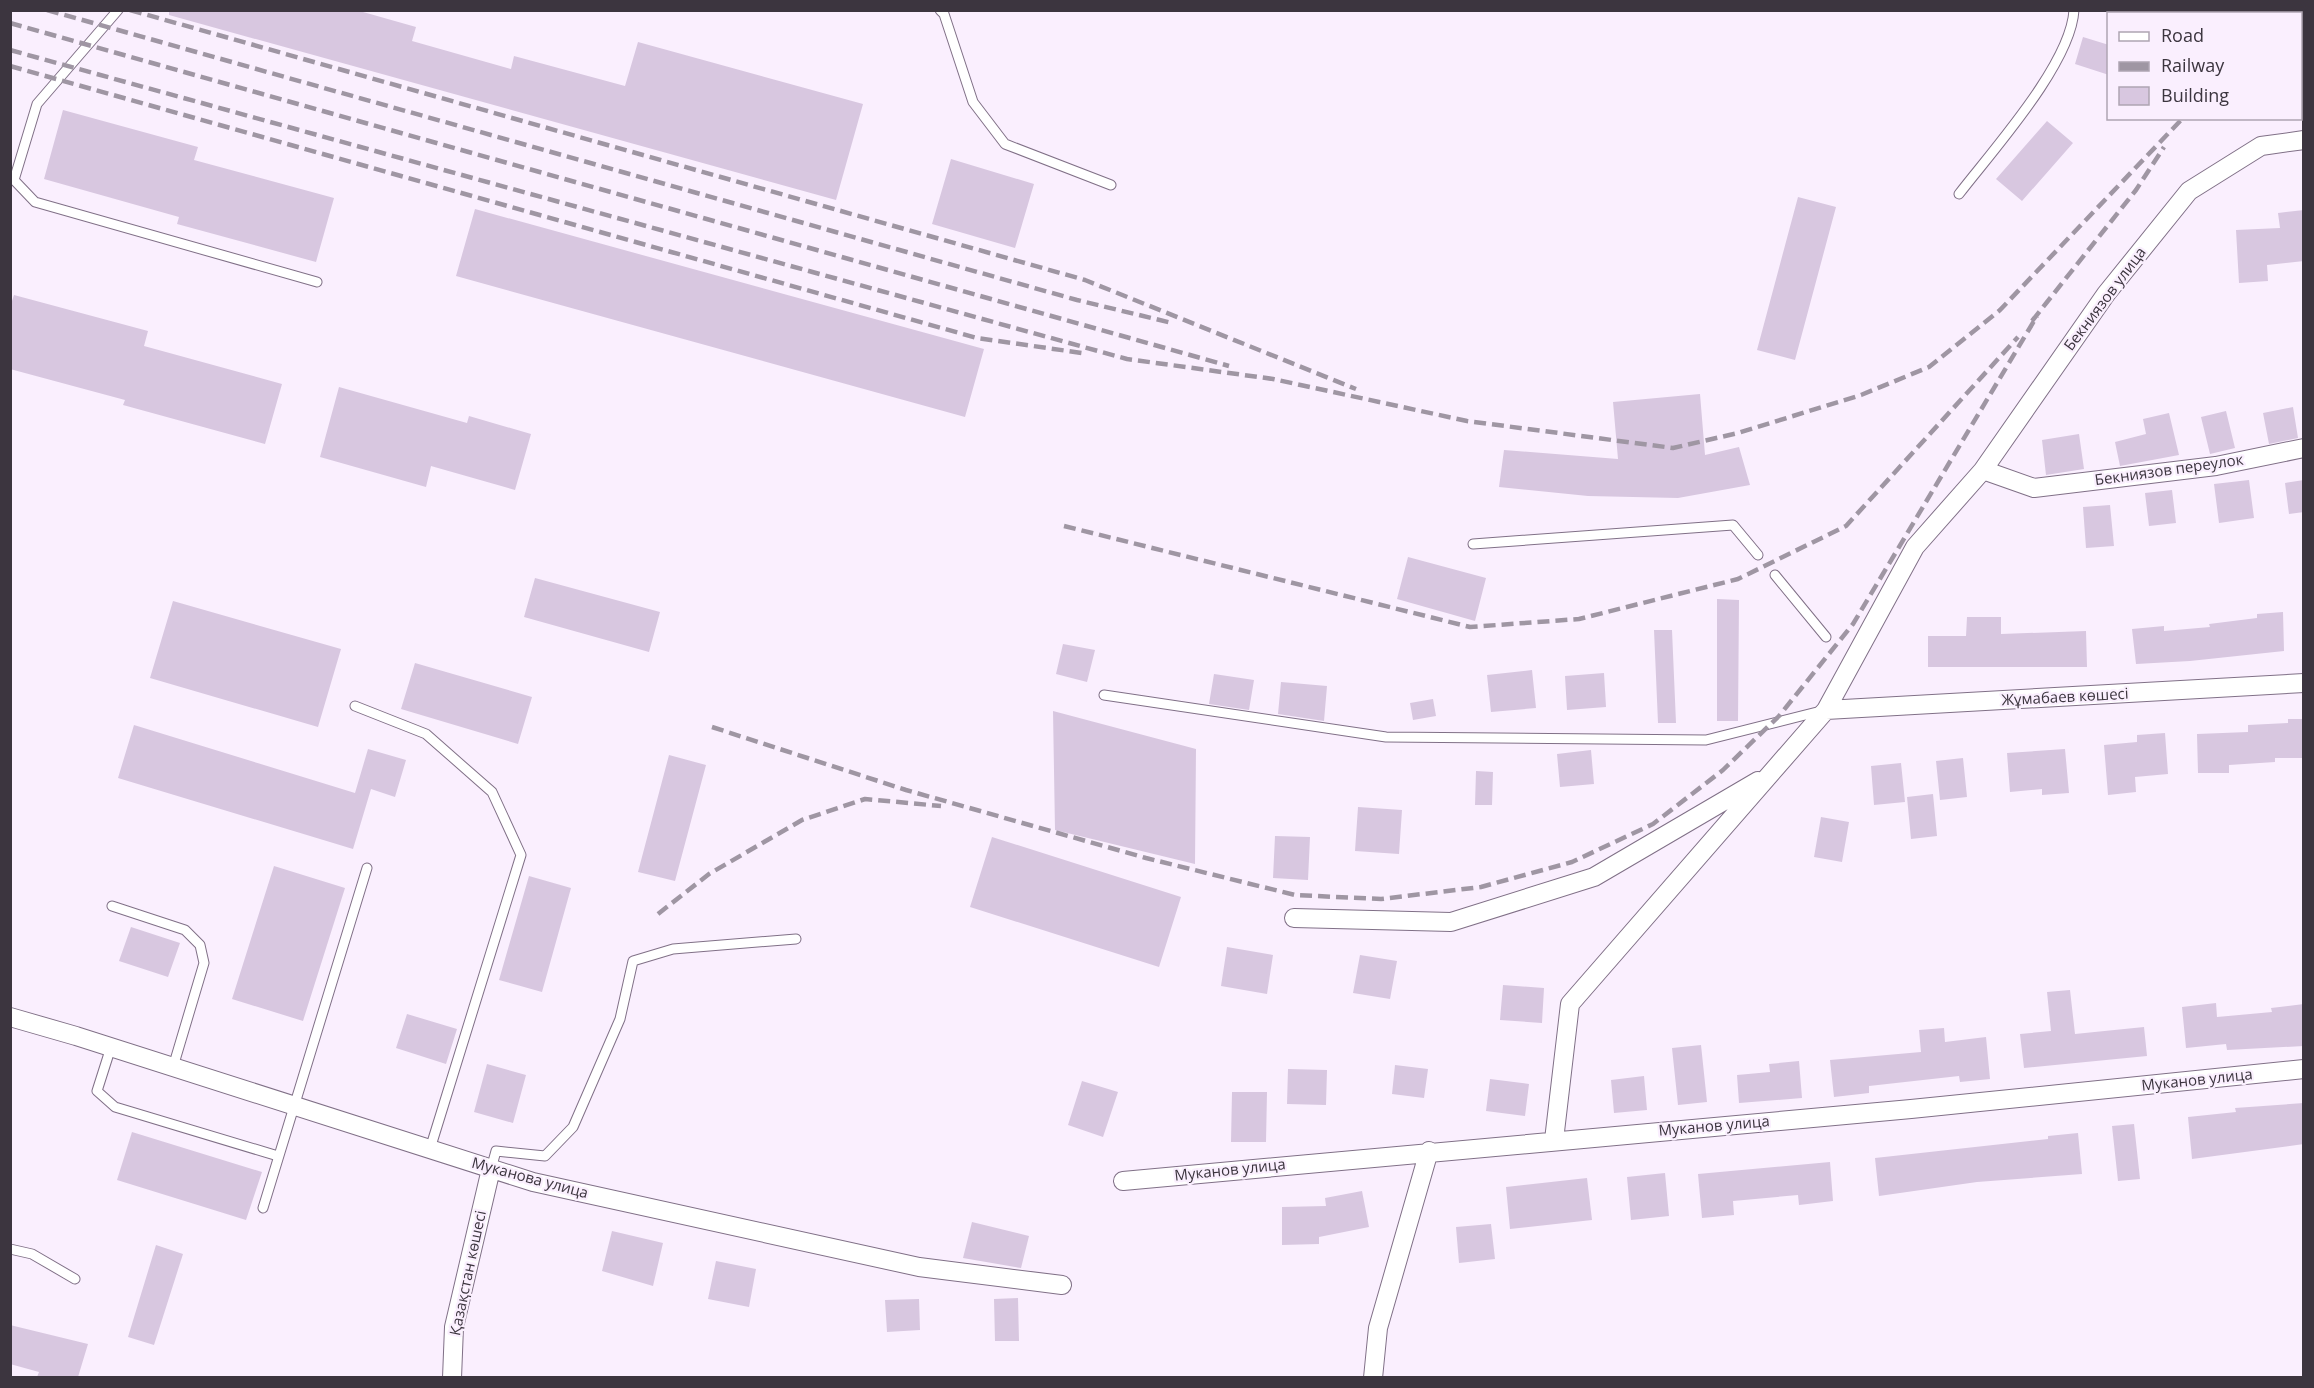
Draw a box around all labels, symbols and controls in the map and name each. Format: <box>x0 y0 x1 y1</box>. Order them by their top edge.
legend <box>2107 12 2302 120</box>
text: Road <box>2161 23 2204 47</box>
text: Railway <box>2161 53 2225 77</box>
text: Building <box>2161 83 2229 107</box>
street label: Бекниязов улица <box>2059 243 2150 354</box>
street label: Бекниязов переулок <box>2093 449 2245 489</box>
street label: Жұмабаев көшесі <box>2001 683 2129 709</box>
street label: Муканов улица <box>2140 1063 2253 1095</box>
street label: Муканов улица <box>1658 1110 1770 1140</box>
street label: Муканова улица <box>470 1152 591 1202</box>
street label: Муканов улица <box>1173 1153 1286 1185</box>
street label: Қазақстан көшесі <box>444 1208 490 1337</box>

